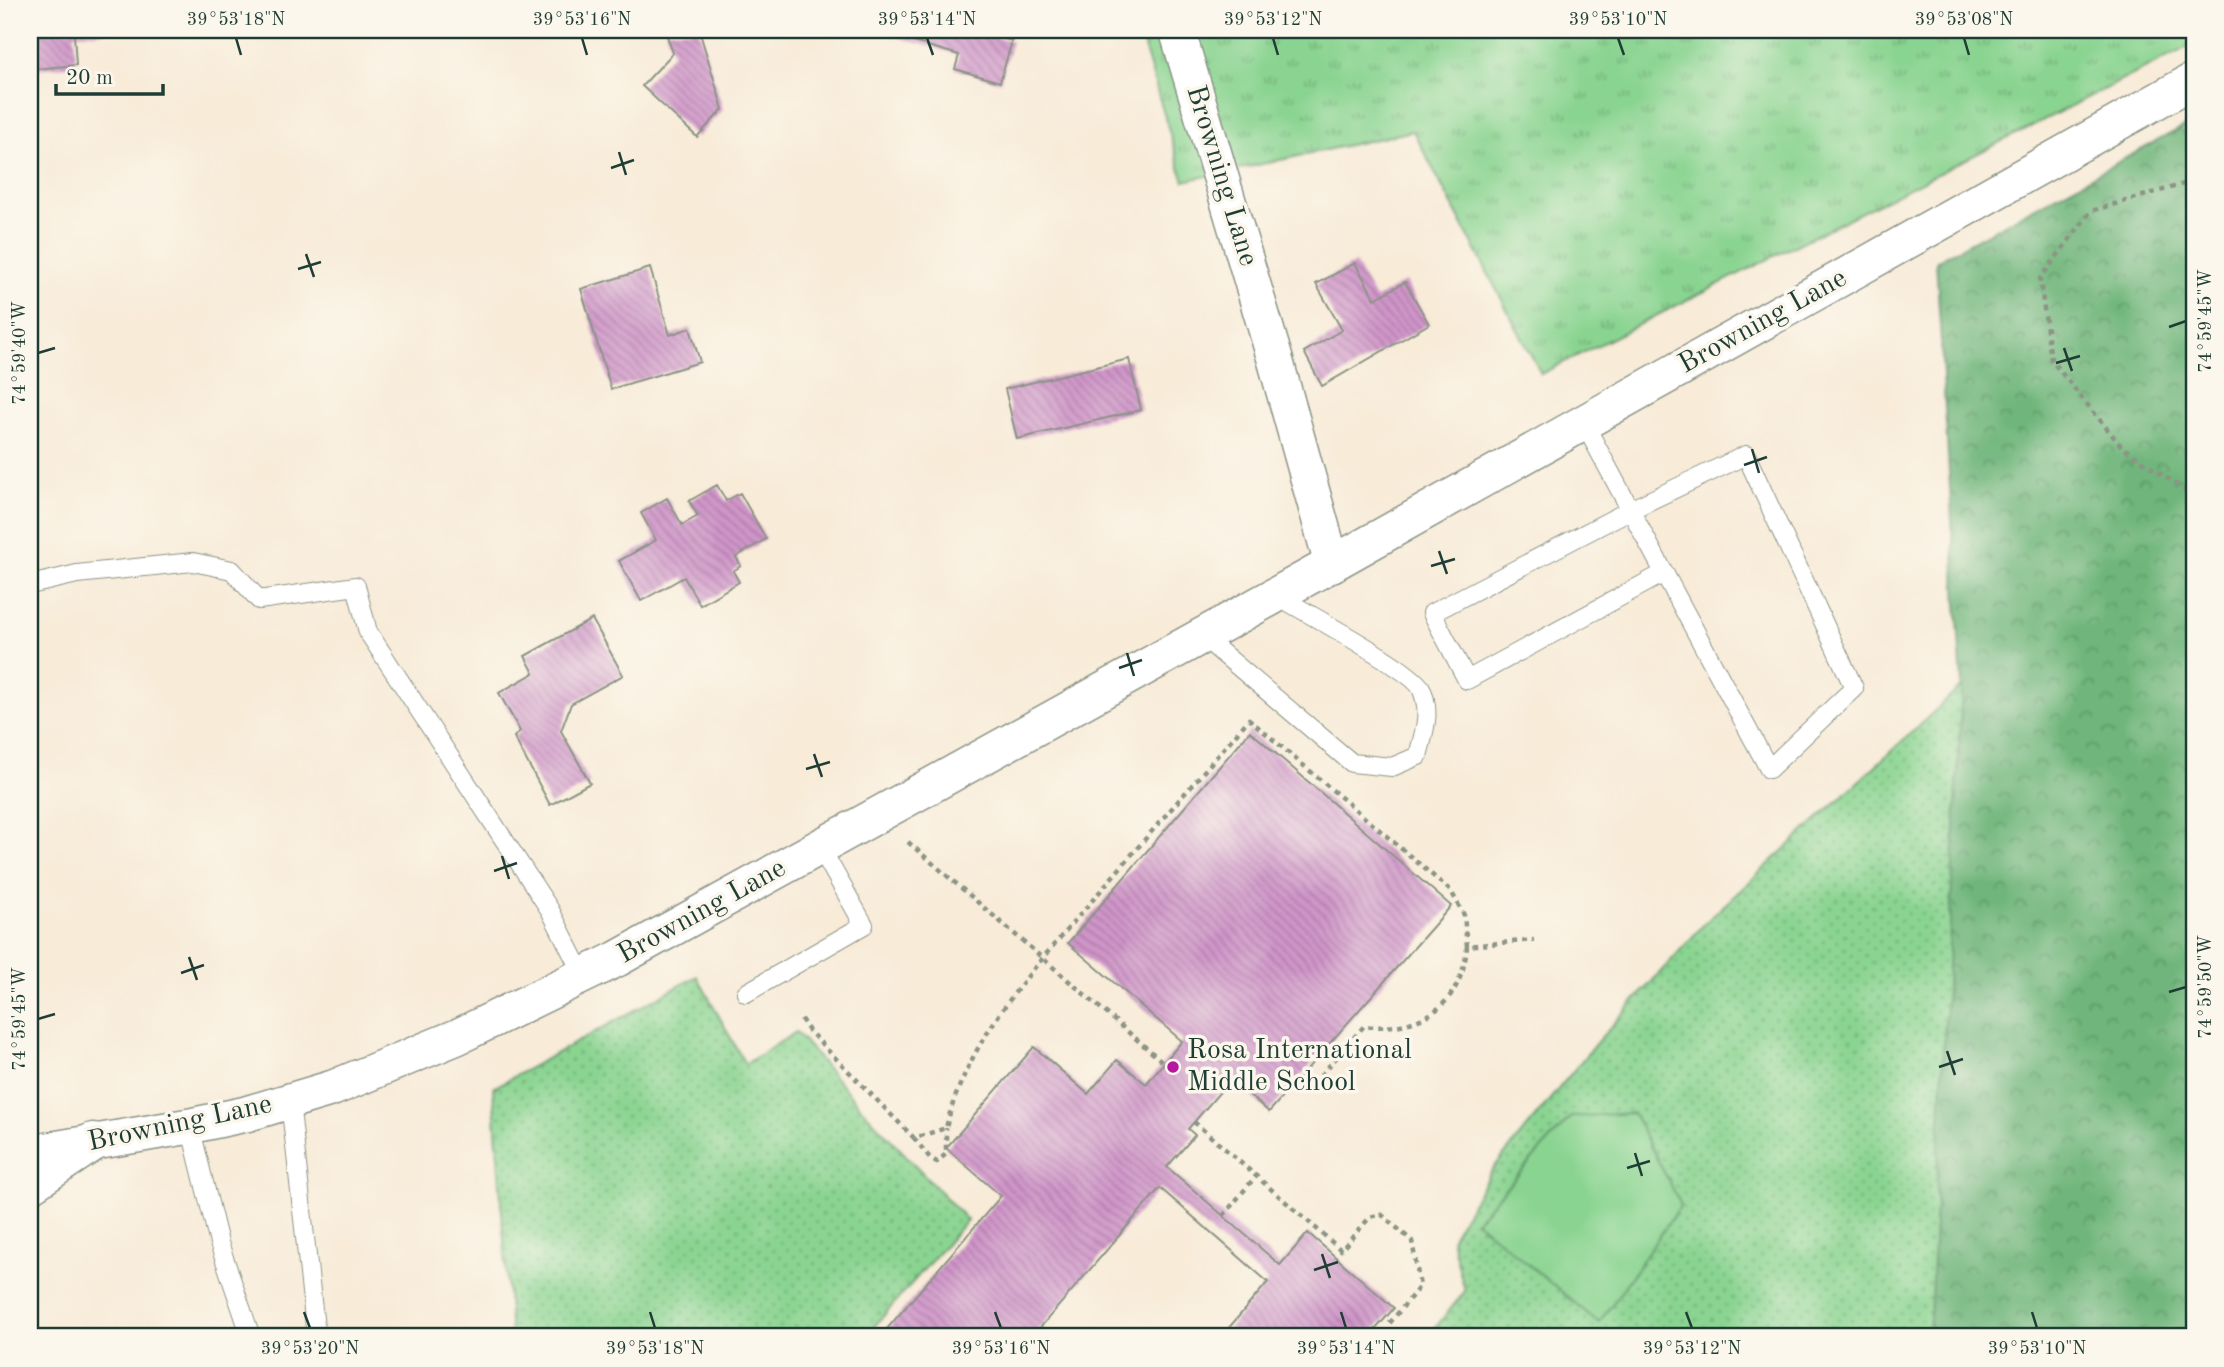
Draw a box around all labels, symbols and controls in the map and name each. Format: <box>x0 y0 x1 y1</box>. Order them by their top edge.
text: 39°53'18"N <box>187 11 285 29</box>
text: 39°53'16"N <box>533 11 631 29</box>
text: 39°53'14"N <box>878 11 976 29</box>
text: 39°53'12"N <box>1224 11 1322 29</box>
text: 39°53'10"N <box>1569 11 1667 29</box>
text: 39°53'08"N <box>1915 11 2013 29</box>
scale bar <box>56 52 163 96</box>
text: 20 m <box>66 68 113 89</box>
street label: Browning Lane <box>1180 82 1262 270</box>
street label: Browning Lane <box>1674 264 1852 380</box>
text: 74°59'45"W <box>2197 269 2215 373</box>
text: 74°59'40"W <box>11 301 29 405</box>
street label: Browning Lane <box>613 854 791 970</box>
text: 74°59'50"W <box>2197 935 2215 1039</box>
text: 74°59'45"W <box>11 967 29 1071</box>
place label: Rosa International Middle School <box>1187 1037 1412 1097</box>
marker: Rosa International Middle School <box>1165 1059 1181 1075</box>
street label: Browning Lane <box>85 1091 275 1157</box>
text: 39°53'20"N <box>261 1340 359 1358</box>
text: 39°53'18"N <box>606 1340 704 1358</box>
text: 39°53'16"N <box>952 1340 1050 1358</box>
text: 39°53'14"N <box>1297 1340 1395 1358</box>
text: 39°53'12"N <box>1643 1340 1741 1358</box>
text: 39°53'10"N <box>1988 1340 2086 1358</box>

